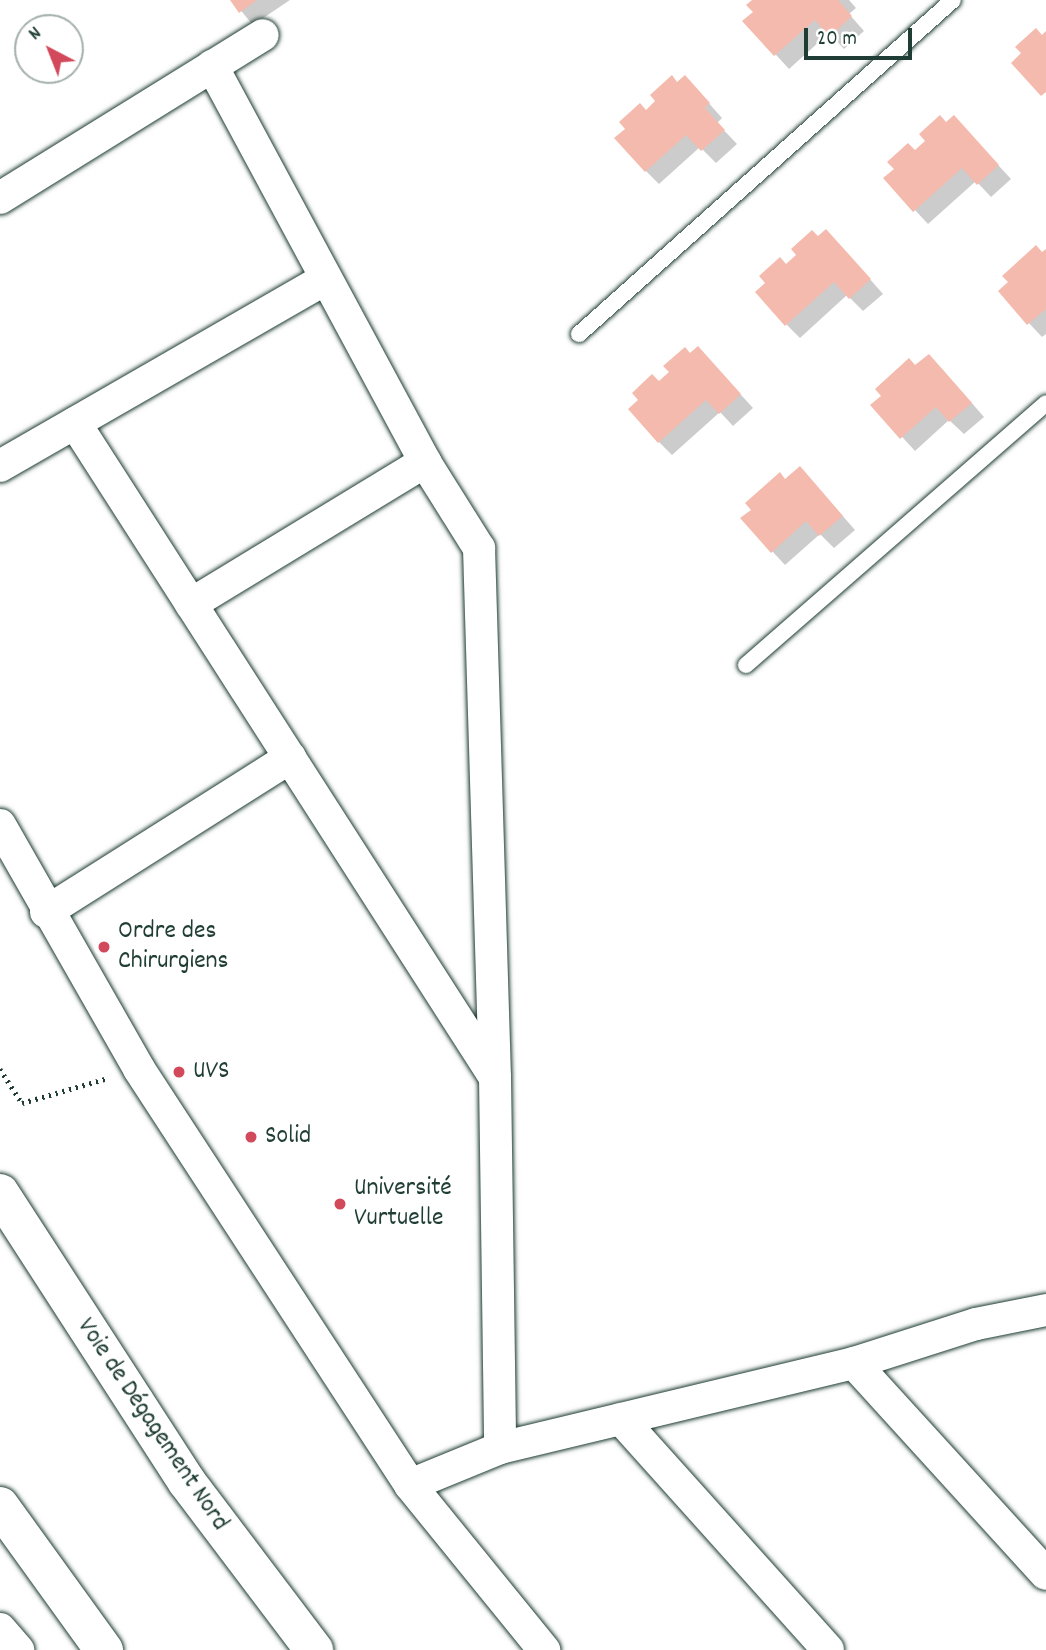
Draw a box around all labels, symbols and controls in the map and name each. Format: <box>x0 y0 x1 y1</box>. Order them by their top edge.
north arrow <box>14 14 84 84</box>
scale bar <box>808 14 916 58</box>
text: N <box>23 21 48 48</box>
text: 20 m <box>817 25 857 55</box>
place label: Ordre des Chirurgiens <box>118 916 229 978</box>
marker: Ordre des Chirurgiens <box>96 939 112 955</box>
place label: UVS <box>193 1056 230 1088</box>
marker: UVS <box>171 1064 187 1080</box>
place label: Solid <box>265 1121 311 1153</box>
marker: Solid <box>243 1129 259 1145</box>
place label: Université Vurtuelle <box>354 1173 452 1234</box>
marker: Université Vurtuelle <box>332 1196 348 1212</box>
street label: Voie de Dégagement Nord <box>69 1313 235 1537</box>

